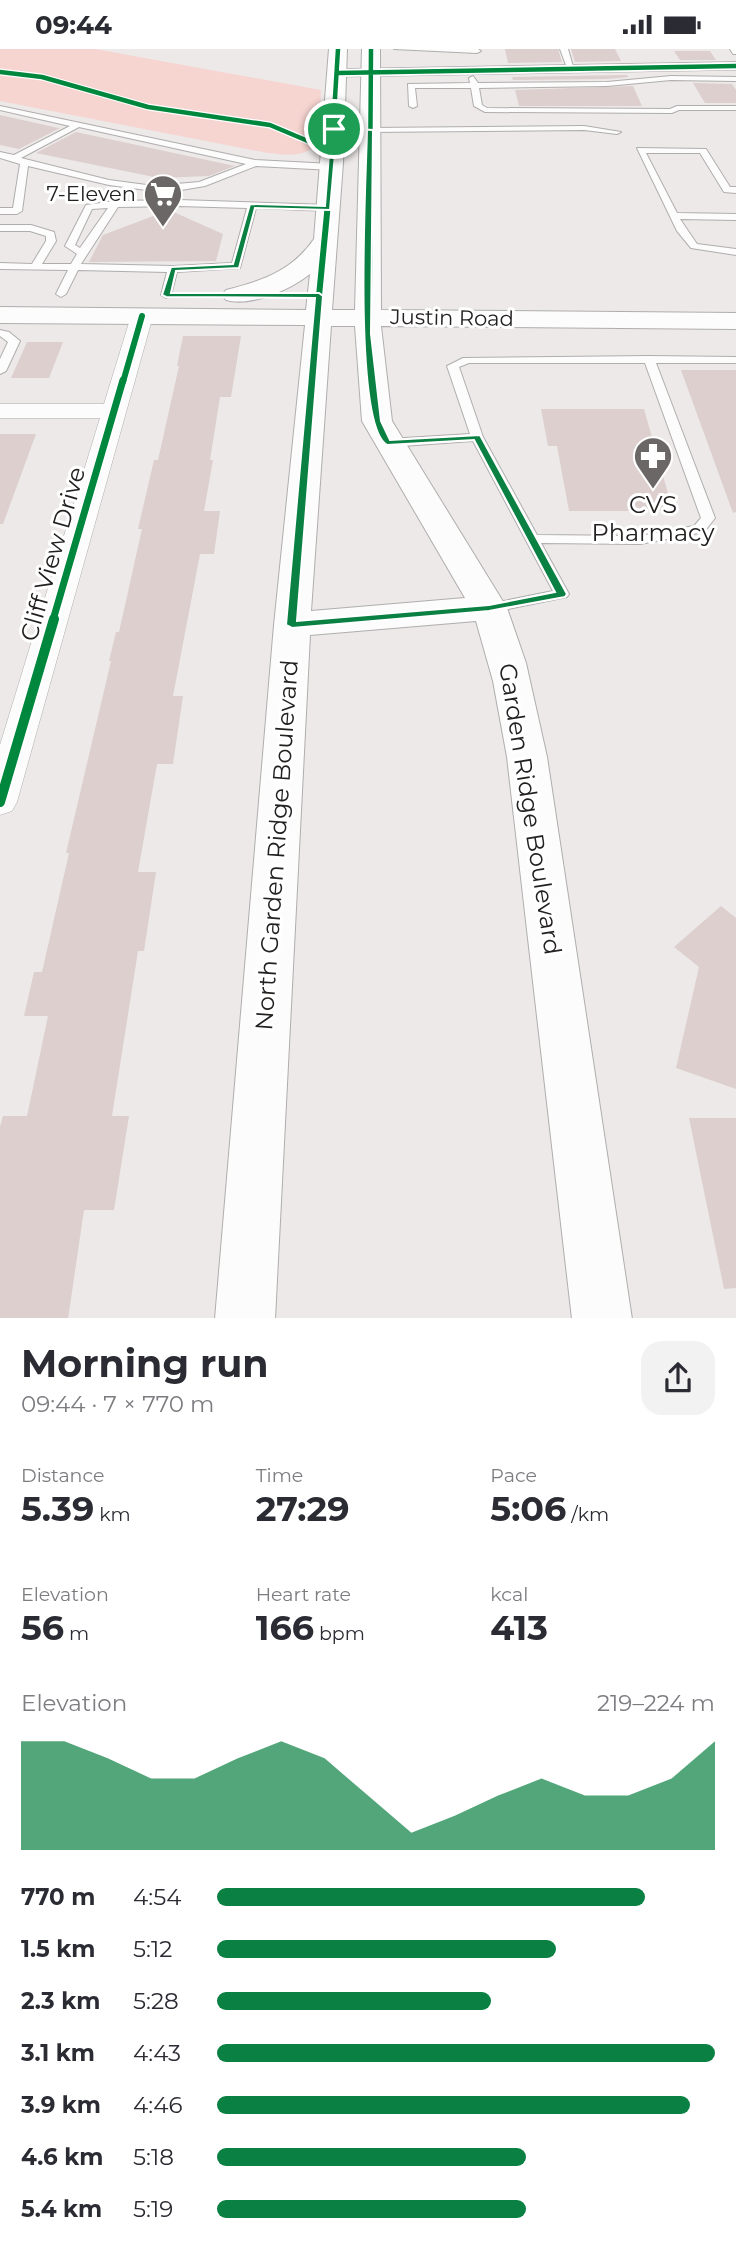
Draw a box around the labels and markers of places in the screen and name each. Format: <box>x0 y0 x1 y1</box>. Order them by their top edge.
pin <box>304 99 364 159</box>
supermarket icon: 7-Eleven <box>142 173 184 228</box>
place label: 7-Eleven <box>47 181 136 206</box>
pharmacy icon: CVS Pharmacy <box>632 435 674 490</box>
place label: CVS Pharmacy <box>591 490 715 547</box>

